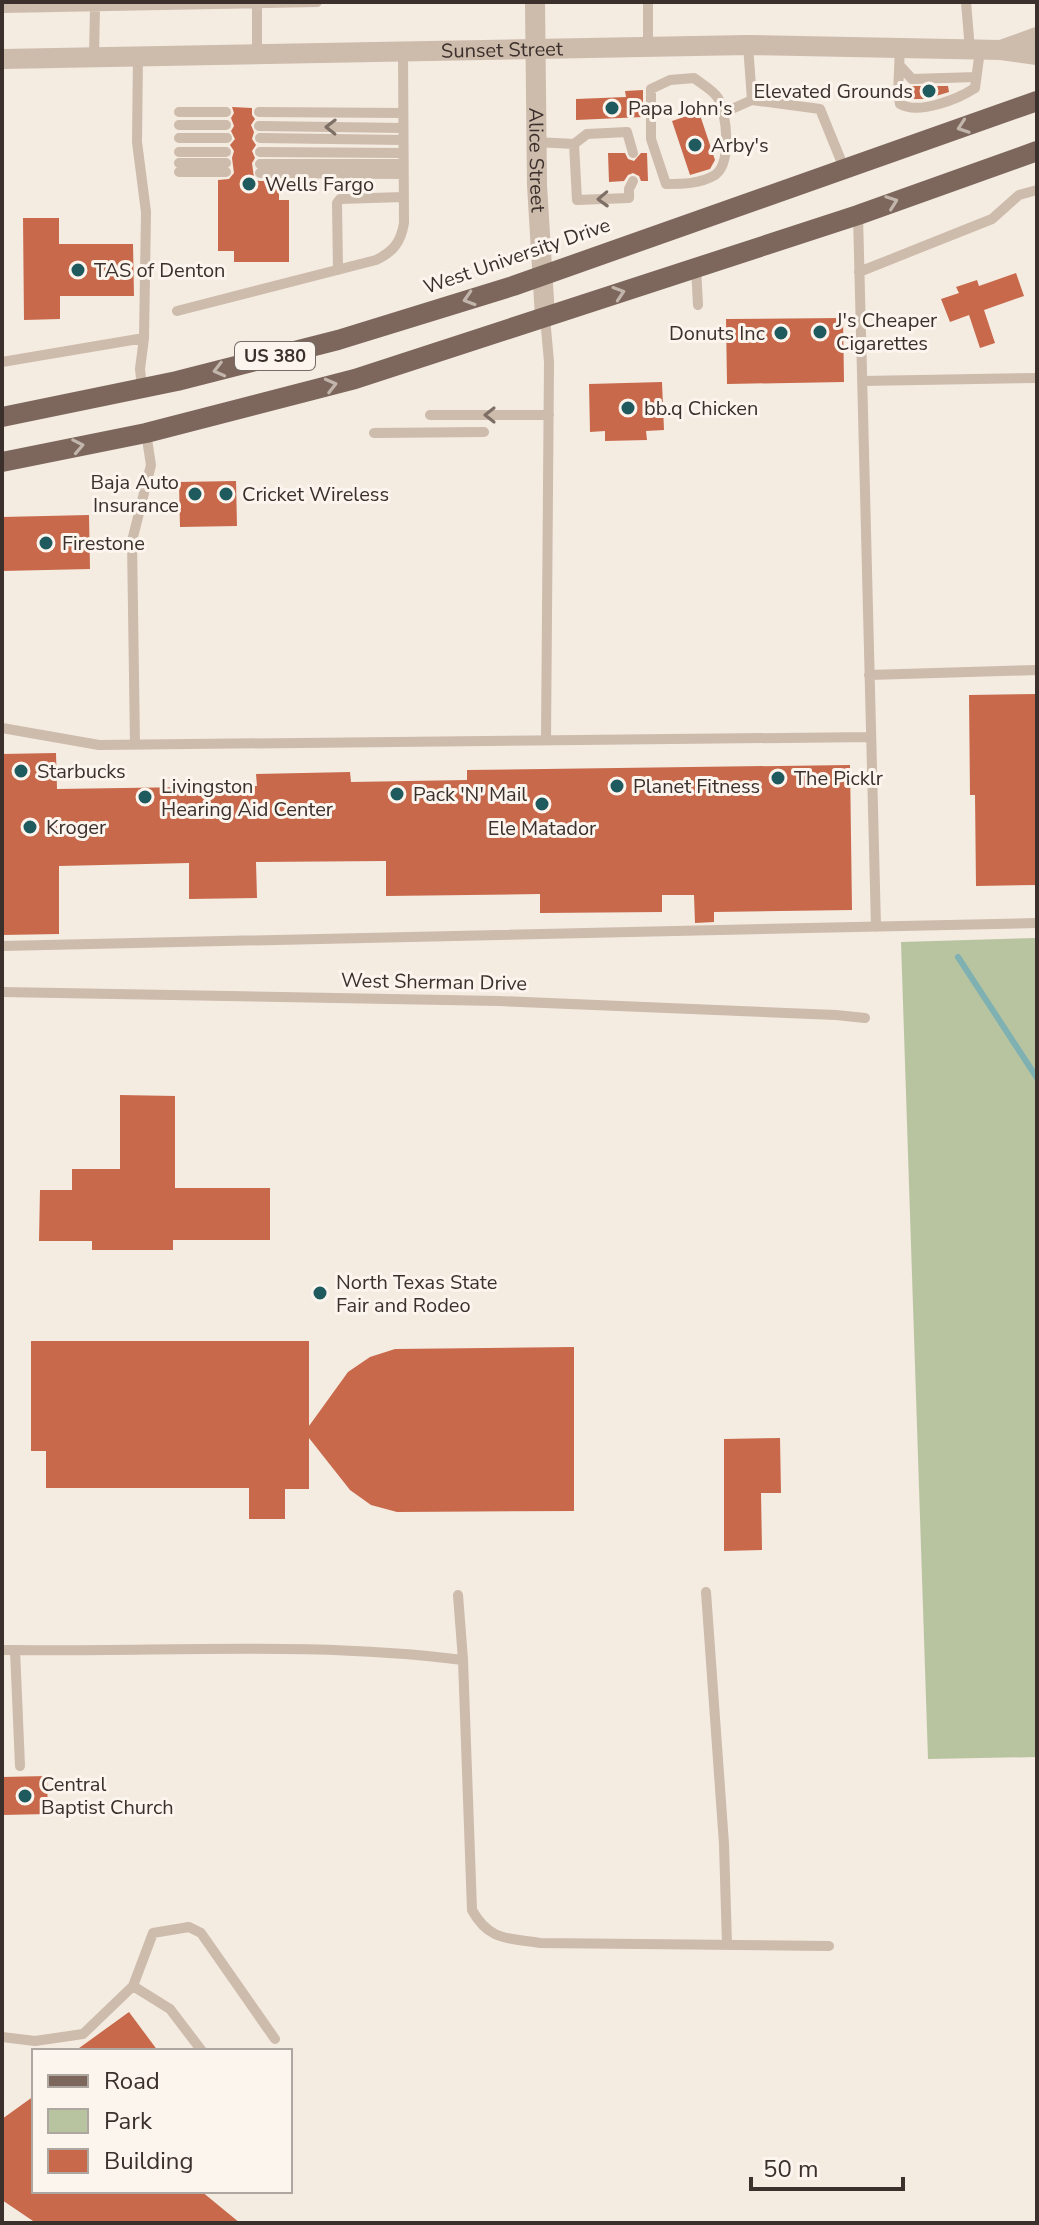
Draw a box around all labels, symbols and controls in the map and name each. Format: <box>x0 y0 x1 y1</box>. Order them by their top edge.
street label: Sunset Street <box>441 35 564 64</box>
place label: Elevated Grounds <box>753 78 913 105</box>
marker: Elevated Grounds <box>920 82 938 100</box>
place label: Papa John's <box>628 95 733 122</box>
marker: Papa John's <box>603 99 621 117</box>
street label: Alice Street <box>523 108 552 214</box>
one-way arrow <box>957 117 971 133</box>
one-way arrow <box>324 118 337 136</box>
place label: Arby's <box>711 132 769 159</box>
marker: Arby's <box>686 136 704 154</box>
place label: Wells Fargo <box>265 171 374 198</box>
marker: Wells Fargo <box>240 175 258 193</box>
one-way arrow <box>596 191 609 208</box>
one-way arrow <box>885 196 899 212</box>
street label: West University Drive <box>420 211 614 301</box>
place label: TAS of Denton <box>94 257 225 284</box>
marker: TAS of Denton <box>69 261 87 279</box>
one-way arrow <box>611 286 625 302</box>
one-way arrow <box>462 290 476 306</box>
place label: J's Cheaper Cigarettes <box>835 307 937 357</box>
place label: Donuts Inc <box>669 320 765 347</box>
marker: J's Cheaper Cigarettes <box>811 323 829 341</box>
marker: Donuts Inc <box>772 324 790 342</box>
road number: US 380 <box>235 342 315 370</box>
one-way arrow <box>212 361 226 378</box>
one-way arrow <box>324 378 338 395</box>
place label: bb.q Chicken <box>644 395 758 422</box>
marker: bb.q Chicken <box>619 399 637 417</box>
one-way arrow <box>483 406 496 424</box>
one-way arrow <box>71 438 85 455</box>
place label: Baja Auto Insurance <box>91 469 179 519</box>
place label: Cricket Wireless <box>242 481 389 508</box>
marker: Baja Auto Insurance <box>186 485 204 503</box>
marker: Cricket Wireless <box>217 485 235 503</box>
place label: Firestone <box>62 530 145 557</box>
marker: Firestone <box>37 534 55 552</box>
place label: Starbucks <box>37 758 126 785</box>
marker: Starbucks <box>12 762 30 780</box>
place label: The Picklr <box>794 765 883 792</box>
marker: The Picklr <box>769 769 787 787</box>
place label: Livingston Hearing Aid Center <box>161 773 333 823</box>
place label: Planet Fitness <box>633 773 760 800</box>
marker: Planet Fitness <box>608 777 626 795</box>
place label: Pack 'N' Mail <box>413 781 527 808</box>
marker: Pack 'N' Mail <box>388 785 406 803</box>
marker: Livingston Hearing Aid Center <box>136 788 154 806</box>
marker: Ele Matador <box>533 795 551 813</box>
place label: Kroger <box>46 814 106 841</box>
place label: Ele Matador <box>488 815 596 842</box>
marker: Kroger <box>21 818 39 836</box>
street label: West Sherman Drive <box>341 967 527 997</box>
place label: North Texas State Fair and Rodeo <box>336 1269 497 1319</box>
marker: North Texas State Fair and Rodeo <box>311 1284 329 1302</box>
place label: Central Baptist Church <box>41 1771 174 1821</box>
marker: Central Baptist Church <box>16 1787 34 1805</box>
legend <box>32 2049 292 2193</box>
text: Road <box>104 2065 160 2097</box>
text: Park <box>104 2105 153 2137</box>
scale bar <box>751 2141 903 2191</box>
text: Building <box>104 2145 194 2177</box>
text: 50 m <box>763 2153 819 2185</box>

